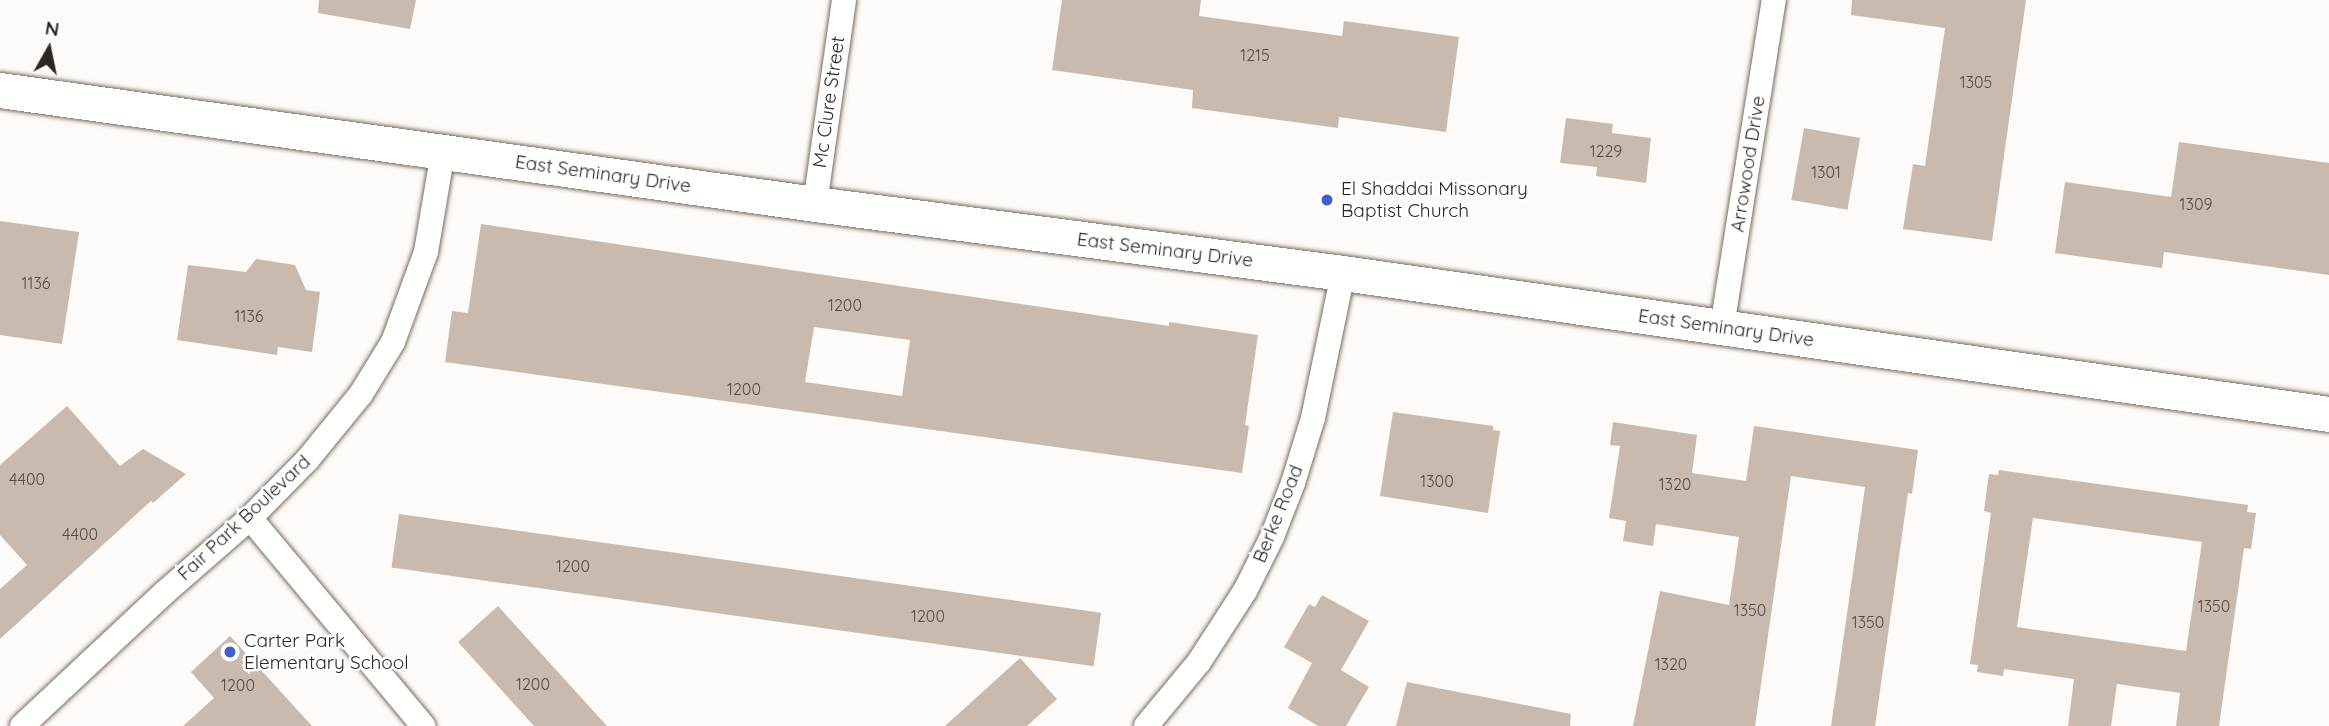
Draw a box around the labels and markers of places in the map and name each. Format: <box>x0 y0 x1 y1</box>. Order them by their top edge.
place label: El Shaddai Missonary Baptist Church <box>1341 178 1528 222</box>
marker: El Shaddai Missonary Baptist Church <box>1319 192 1335 208</box>
place label: Carter Park Elementary School <box>244 630 409 674</box>
marker: Carter Park Elementary School <box>222 644 238 660</box>

